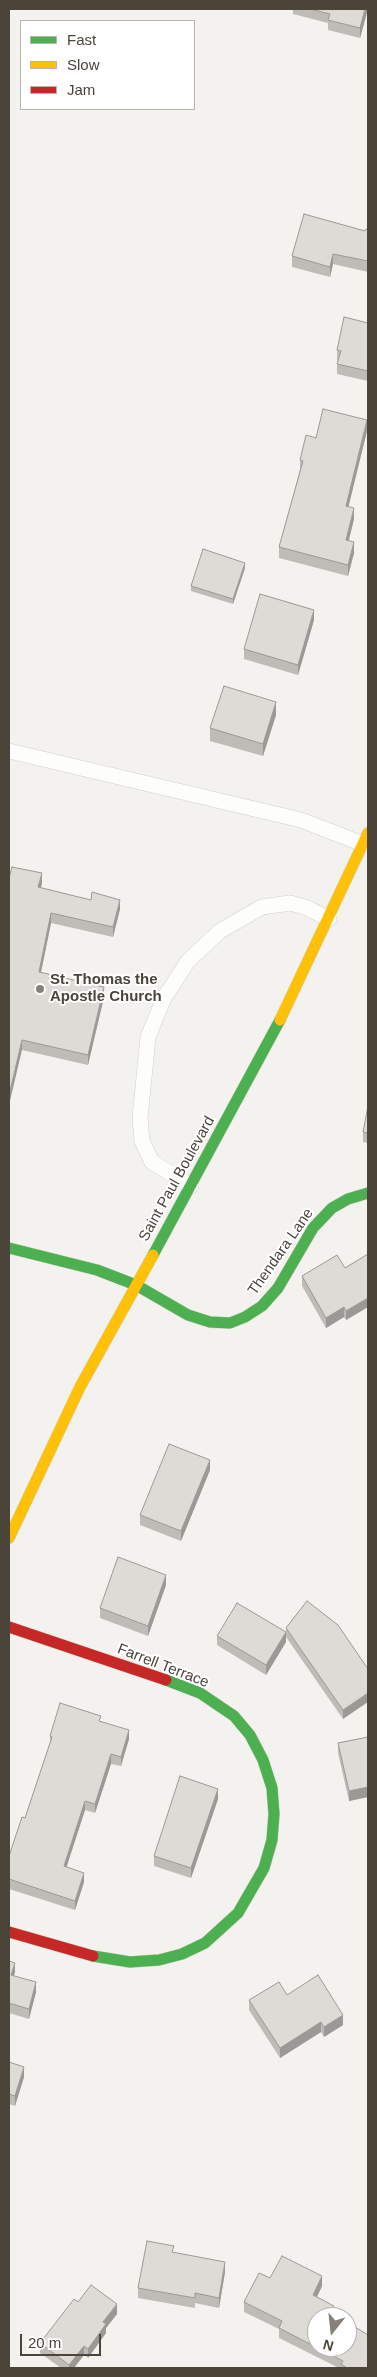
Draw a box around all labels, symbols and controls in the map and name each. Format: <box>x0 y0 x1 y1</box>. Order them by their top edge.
legend <box>20 20 195 110</box>
text: Fast <box>67 31 96 48</box>
text: Slow <box>67 56 100 73</box>
text: Jam <box>67 81 95 98</box>
place label: St. Thomas the Apostle Church <box>50 971 162 1006</box>
marker: St. Thomas the Apostle Church <box>34 983 46 995</box>
street label: Saint Paul Boulevard <box>135 1113 219 1245</box>
street label: Thendara Lane <box>244 1205 318 1299</box>
street label: Farrell Terrace <box>115 1640 211 1692</box>
north arrow <box>307 2307 357 2357</box>
scale bar <box>22 2324 104 2356</box>
text: 20 m <box>28 2334 61 2351</box>
text: N <box>321 2336 335 2355</box>

